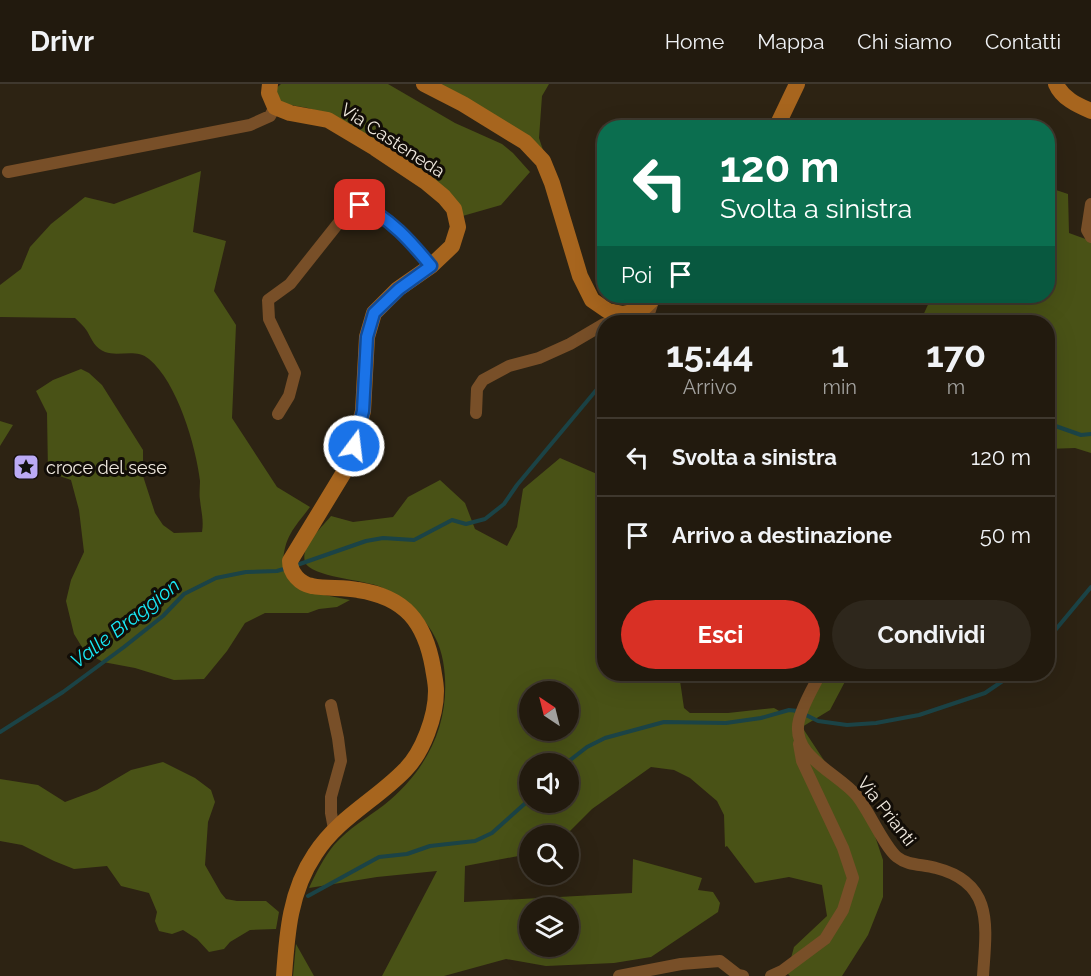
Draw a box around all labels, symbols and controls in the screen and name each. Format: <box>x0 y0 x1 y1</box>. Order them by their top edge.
text: Drivr <box>30 25 94 58</box>
text: Home <box>665 29 724 54</box>
text: Mappa <box>757 29 824 54</box>
text: Chi siamo <box>857 29 952 54</box>
text: Contatti <box>985 29 1061 54</box>
street label: Via Casteneda <box>337 99 449 181</box>
text: 120 m <box>720 143 839 192</box>
icon: left <box>621 144 699 222</box>
pin <box>334 179 385 230</box>
icon: arrive <box>343 188 376 221</box>
text: Svolta a sinistra <box>720 193 912 224</box>
icon: arrive <box>664 258 697 291</box>
text: Poi <box>621 262 652 288</box>
text: 15:44 <box>666 333 754 375</box>
text: 1 <box>831 333 849 375</box>
text: 170 <box>926 333 986 375</box>
text: Arrivo <box>683 375 737 399</box>
text: min <box>823 375 857 399</box>
text: m <box>947 375 965 399</box>
position arrow <box>322 414 386 478</box>
icon: left <box>621 441 654 474</box>
text: Svolta a sinistra <box>672 444 837 470</box>
text: 120 m <box>971 444 1031 470</box>
place icon: croce del sese <box>11 452 41 482</box>
place label: croce del sese <box>46 457 167 478</box>
icon: arrive <box>621 519 654 552</box>
text: Arrivo a destinazione <box>672 522 892 548</box>
text: 50 m <box>980 522 1031 548</box>
water label: Valle Braggion <box>66 573 184 673</box>
button: Esci <box>621 600 820 669</box>
button: Condividi <box>832 600 1031 669</box>
north arrow <box>519 681 579 741</box>
map controls <box>519 681 579 957</box>
button: sound <box>519 753 579 813</box>
street label: Via Prianti <box>853 772 921 850</box>
button: search <box>519 825 579 885</box>
button: layers <box>519 897 579 957</box>

